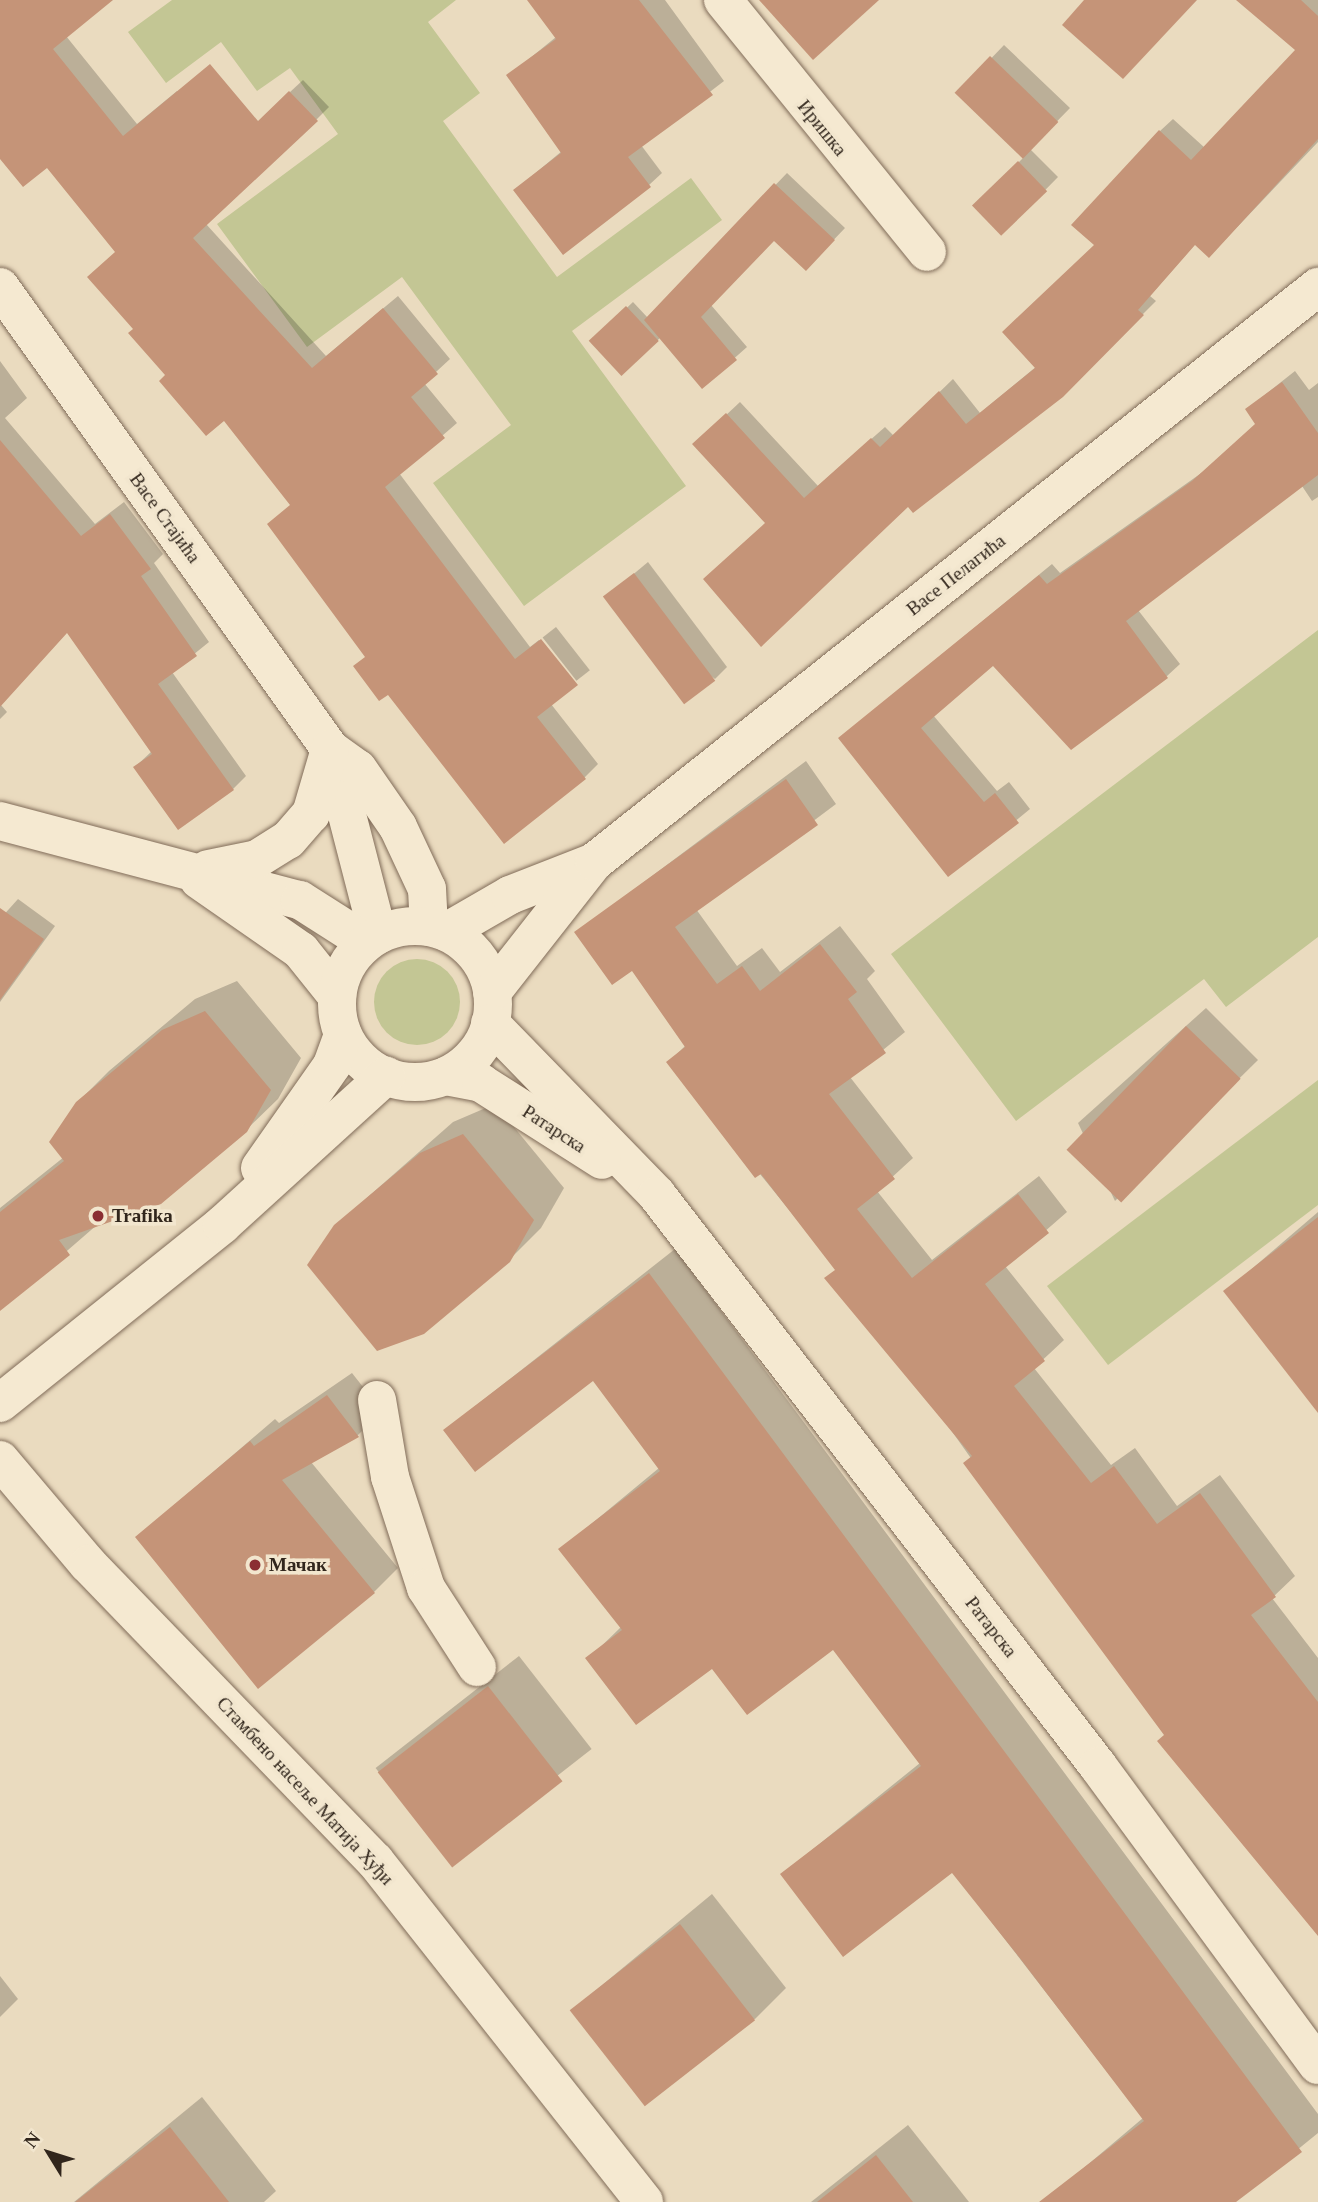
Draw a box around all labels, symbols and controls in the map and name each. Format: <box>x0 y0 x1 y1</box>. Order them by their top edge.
street label: Иришка <box>793 95 851 161</box>
street label: Васе Стајића <box>125 469 205 567</box>
street label: Васе Пелагића <box>902 529 1010 621</box>
street label: Ратарска <box>518 1100 590 1158</box>
place label: Trafika <box>112 1205 173 1227</box>
marker: Trafika <box>90 1208 106 1224</box>
place label: Мачак <box>269 1554 327 1576</box>
marker: Мачак <box>247 1557 263 1573</box>
street label: Ратарска <box>960 1592 1022 1662</box>
street label: Стамбено насеље Матија Хуђи <box>212 1692 398 1890</box>
north arrow <box>14 2118 84 2188</box>
text: N <box>20 2128 45 2152</box>

